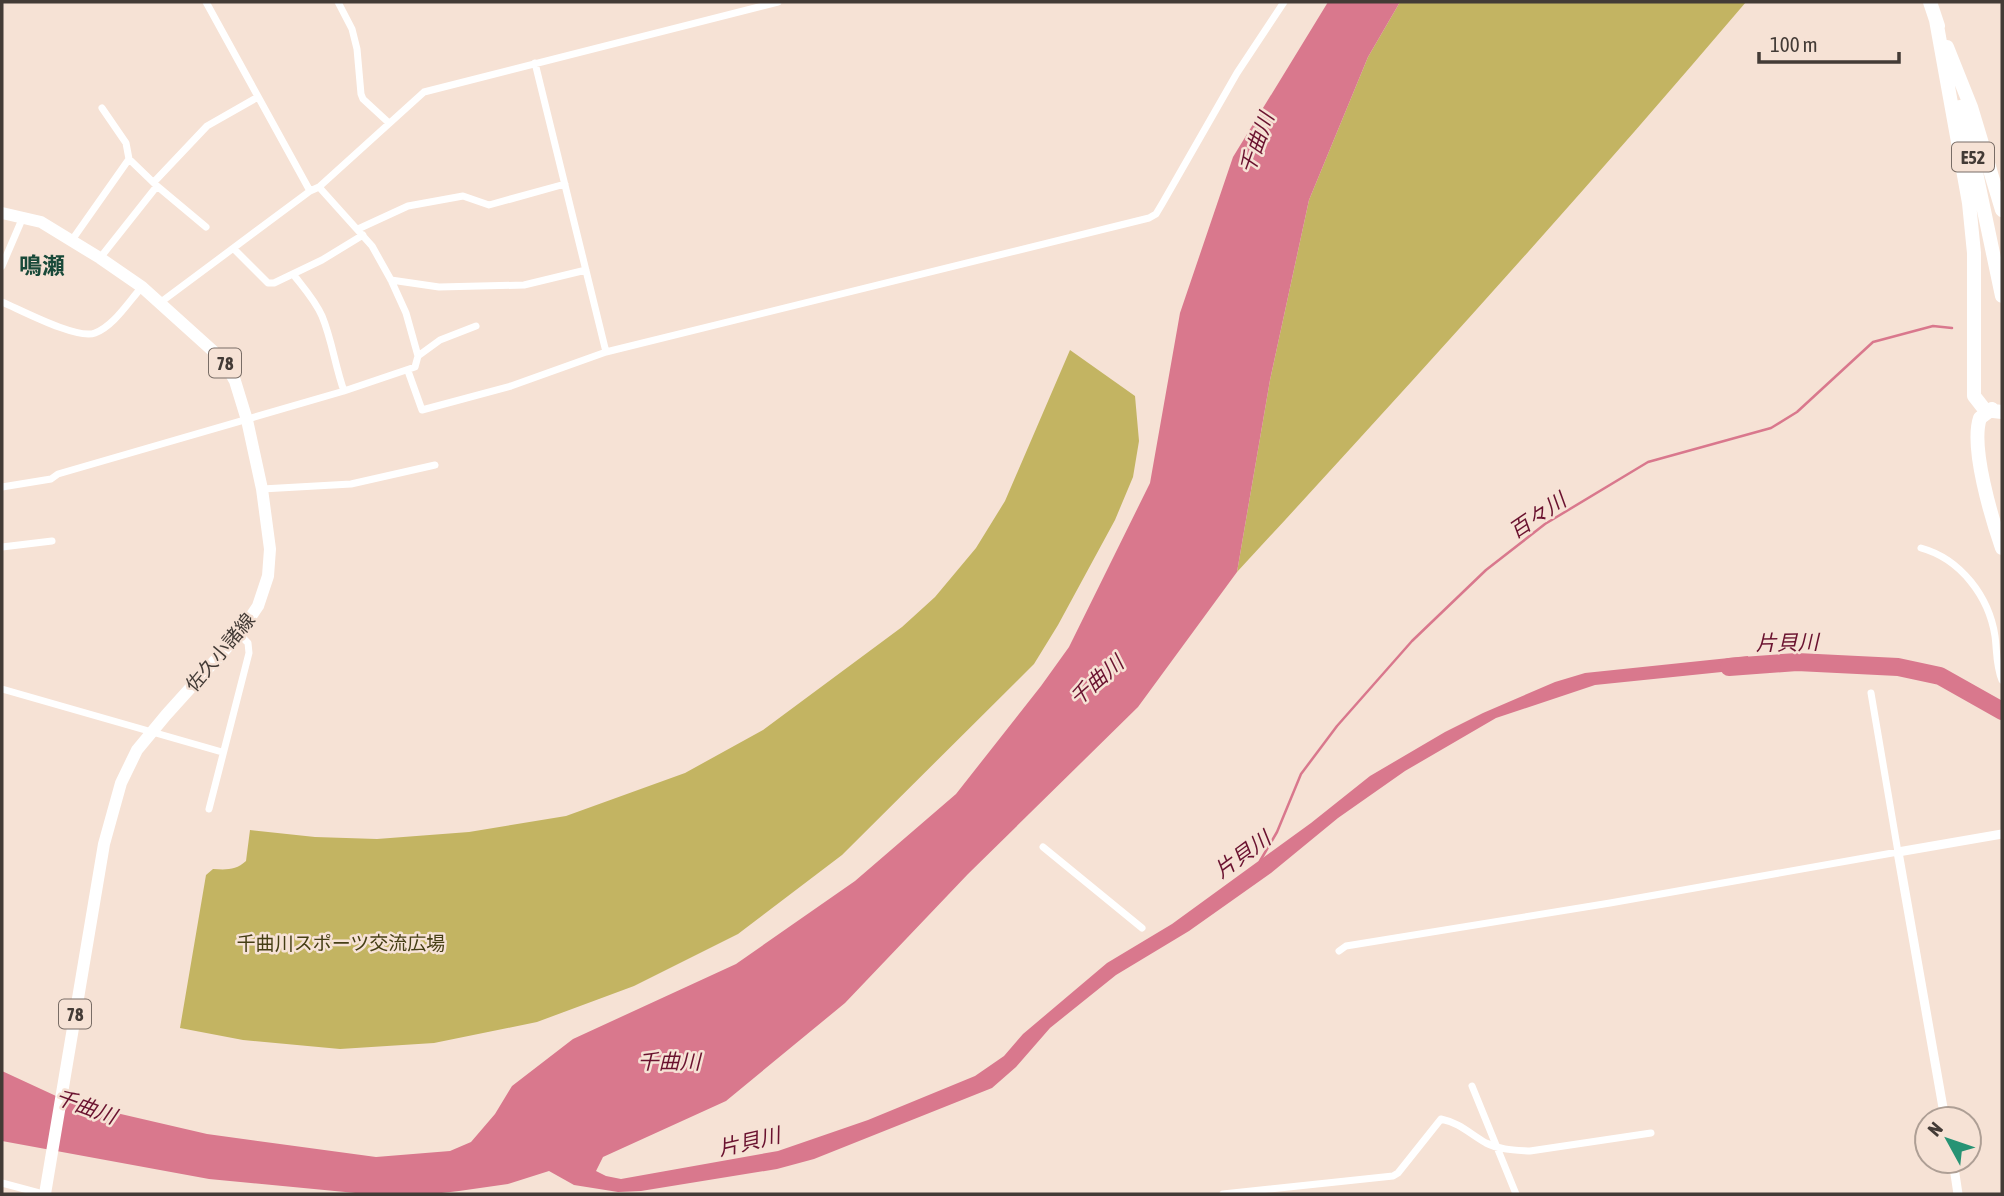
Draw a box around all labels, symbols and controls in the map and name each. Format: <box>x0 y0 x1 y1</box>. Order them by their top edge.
scale bar <box>1759 21 1899 65</box>
text: 100 m <box>1770 32 1818 56</box>
water label: 千曲川 <box>1234 107 1279 177</box>
road number: E52 <box>1952 142 1994 172</box>
district label: 鳴瀬 <box>19 253 65 279</box>
road number: 78 <box>209 348 241 377</box>
water label: 百々川 <box>1504 486 1571 543</box>
street label: 佐久小諸線 <box>181 609 259 695</box>
water label: 片貝川 <box>1755 629 1821 655</box>
water label: 千曲川 <box>1064 649 1129 710</box>
water label: 片貝川 <box>1209 825 1276 882</box>
park label: 千曲川スポーツ交流広場 <box>237 932 445 954</box>
road number: 78 <box>59 1000 91 1028</box>
water label: 千曲川 <box>638 1049 702 1073</box>
water label: 千曲川 <box>52 1084 122 1129</box>
north arrow <box>1913 1105 1983 1175</box>
text: N <box>1923 1118 1947 1140</box>
water label: 片貝川 <box>716 1122 784 1160</box>

